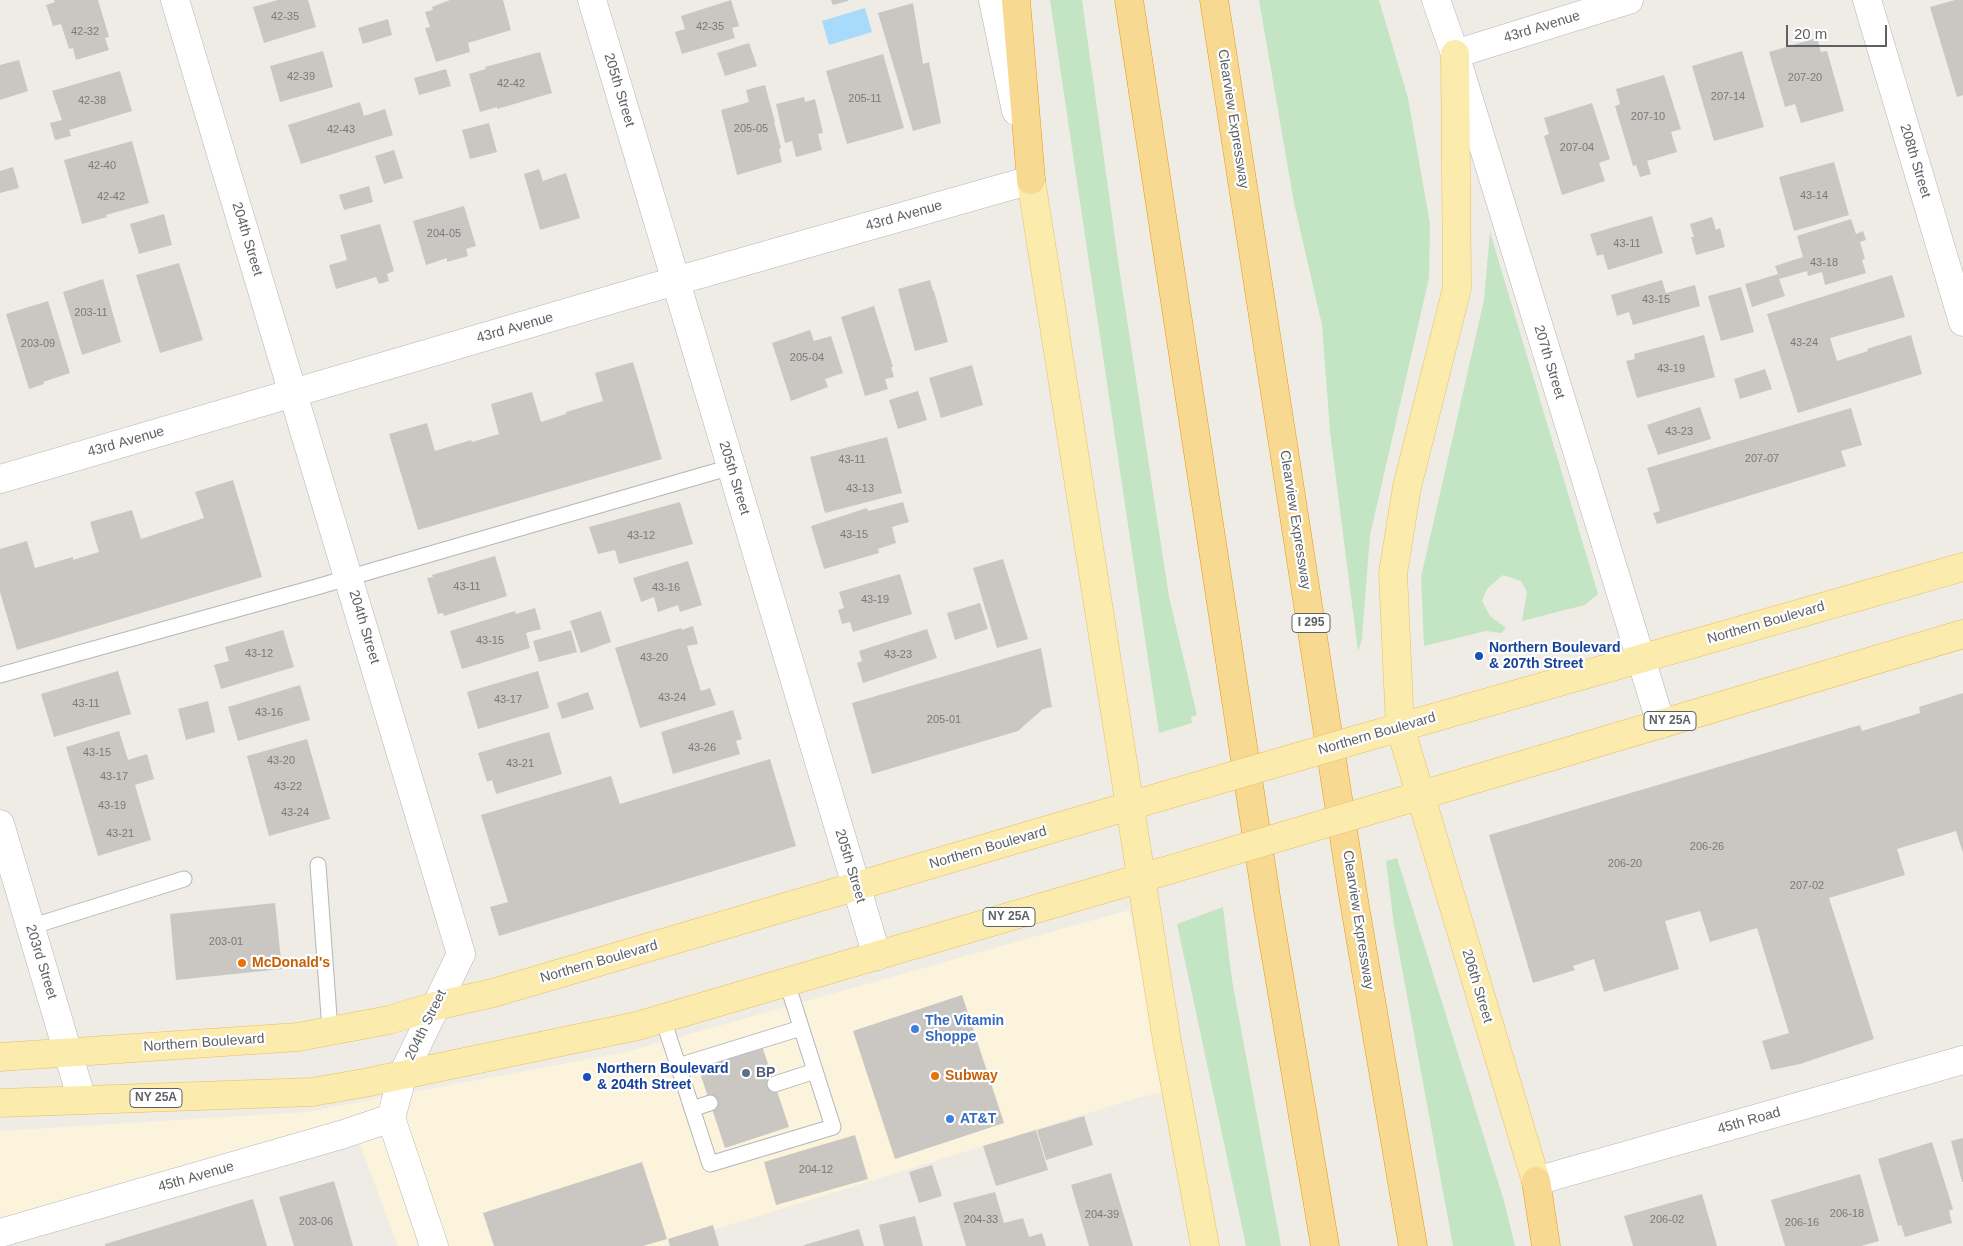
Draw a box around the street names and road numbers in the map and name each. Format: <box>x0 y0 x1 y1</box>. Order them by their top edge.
street label: 43rd Avenue <box>1502 7 1582 47</box>
street label: Clearview Expressway <box>1214 48 1252 190</box>
street label: 205th Street <box>600 51 638 129</box>
street label: 208th Street <box>1896 122 1934 200</box>
street label: 43rd Avenue <box>864 197 944 235</box>
street label: 204th Street <box>228 200 266 278</box>
street label: 43rd Avenue <box>475 309 555 347</box>
street label: 207th Street <box>1530 323 1568 401</box>
street label: 43rd Avenue <box>86 423 166 461</box>
street label: 205th Street <box>715 439 753 517</box>
street label: Clearview Expressway <box>1276 449 1314 591</box>
street label: 204th Street <box>345 588 383 666</box>
street label: Northern Boulevard <box>1705 598 1827 648</box>
road number: I 295 <box>1292 614 1330 632</box>
street label: Northern Boulevard <box>1316 709 1438 759</box>
road number: NY 25A <box>1644 711 1696 730</box>
street label: Northern Boulevard <box>927 823 1049 873</box>
street label: 205th Street <box>831 827 869 905</box>
street label: Clearview Expressway <box>1339 849 1377 991</box>
road number: NY 25A <box>983 908 1035 926</box>
street label: 203rd Street <box>22 923 60 1001</box>
street label: Northern Boulevard <box>538 937 660 987</box>
street label: 206th Street <box>1458 947 1496 1025</box>
street label: 204th Street <box>402 987 450 1063</box>
street label: Northern Boulevard <box>143 1030 265 1056</box>
road number: NY 25A <box>130 1088 182 1108</box>
street label: 45th Road <box>1716 1104 1782 1138</box>
street label: 45th Avenue <box>156 1158 236 1196</box>

